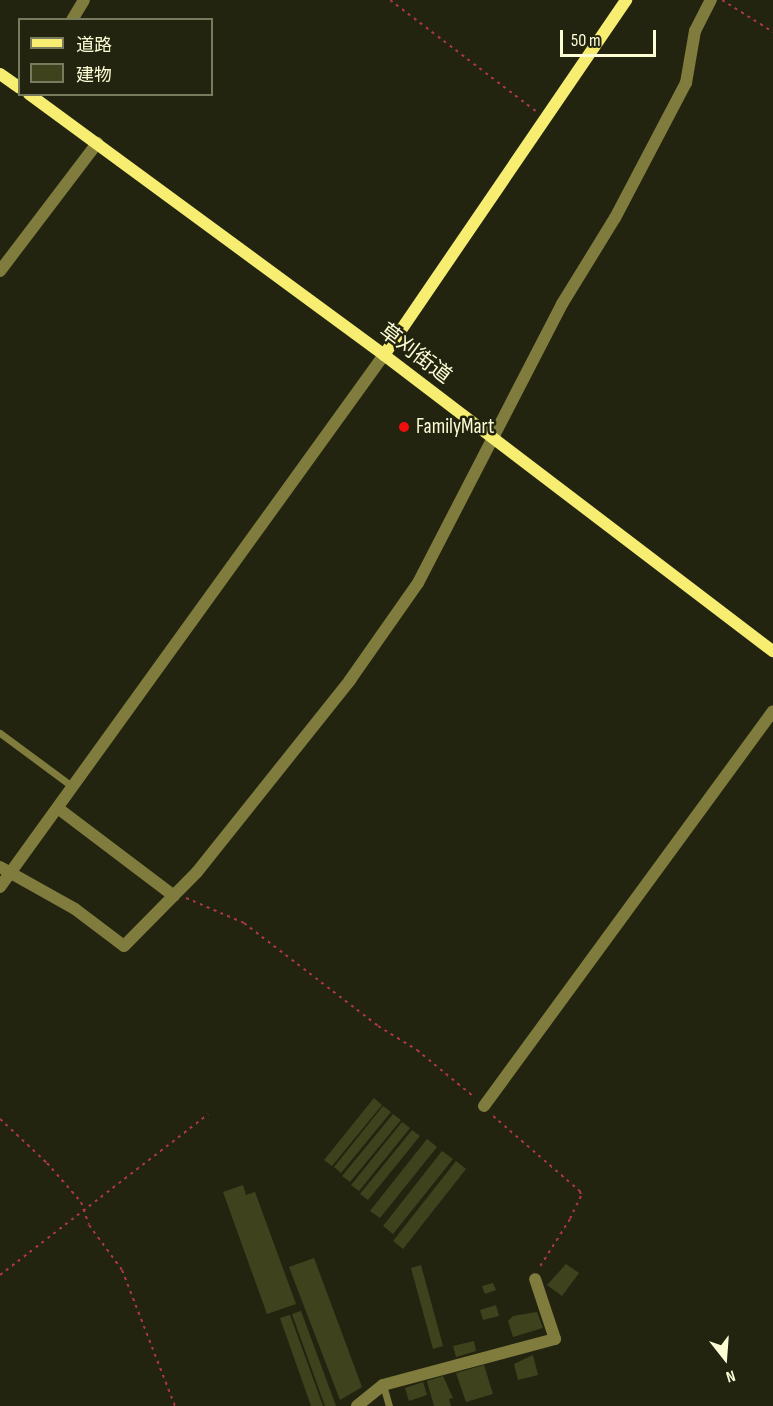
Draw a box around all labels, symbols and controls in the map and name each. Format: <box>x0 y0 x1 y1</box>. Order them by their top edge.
legend <box>18 18 213 96</box>
scale bar <box>563 18 659 56</box>
text: 50 m <box>571 30 601 51</box>
text: 道路 <box>76 35 112 56</box>
text: 建物 <box>76 65 112 86</box>
street label: 草刈街道 <box>374 319 456 389</box>
place label: FamilyMart <box>416 414 494 440</box>
marker: FamilyMart <box>397 420 411 434</box>
north arrow <box>695 1328 755 1388</box>
text: N <box>724 1365 737 1386</box>

